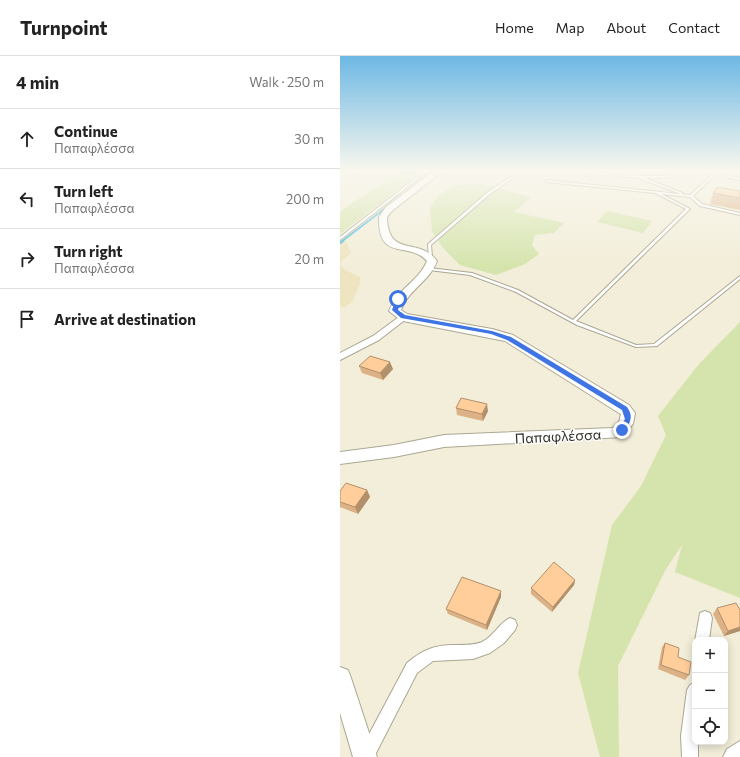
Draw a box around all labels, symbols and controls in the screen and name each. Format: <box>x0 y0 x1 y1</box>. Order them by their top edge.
text: Turnpoint <box>20 16 108 39</box>
text: Home <box>495 19 534 36</box>
text: Map <box>556 19 584 36</box>
text: About <box>606 19 646 36</box>
text: Contact <box>668 19 720 36</box>
text: 4 min <box>16 72 59 93</box>
text: Walk · 250 m <box>249 74 324 90</box>
text: Continue <box>54 122 118 140</box>
icon: ahead <box>16 128 38 150</box>
text: 30 m <box>294 131 324 147</box>
text: Παπαφλέσσα <box>54 140 134 156</box>
text: Turn left <box>54 182 113 200</box>
icon: left <box>16 188 38 210</box>
text: 200 m <box>286 191 324 207</box>
text: Παπαφλέσσα <box>54 200 134 216</box>
text: Turn right <box>54 242 123 260</box>
icon: right <box>16 248 38 270</box>
text: 20 m <box>295 251 324 267</box>
text: Παπαφλέσσα <box>54 260 134 276</box>
route start <box>389 290 407 308</box>
icon: arrive <box>16 308 38 330</box>
text: Arrive at destination <box>54 310 196 328</box>
route end <box>613 421 631 439</box>
street label: Παπαφλέσσα <box>514 425 602 447</box>
map controls <box>692 637 728 745</box>
button: + <box>692 637 728 673</box>
button: − <box>692 673 728 709</box>
button: locate <box>692 709 728 745</box>

